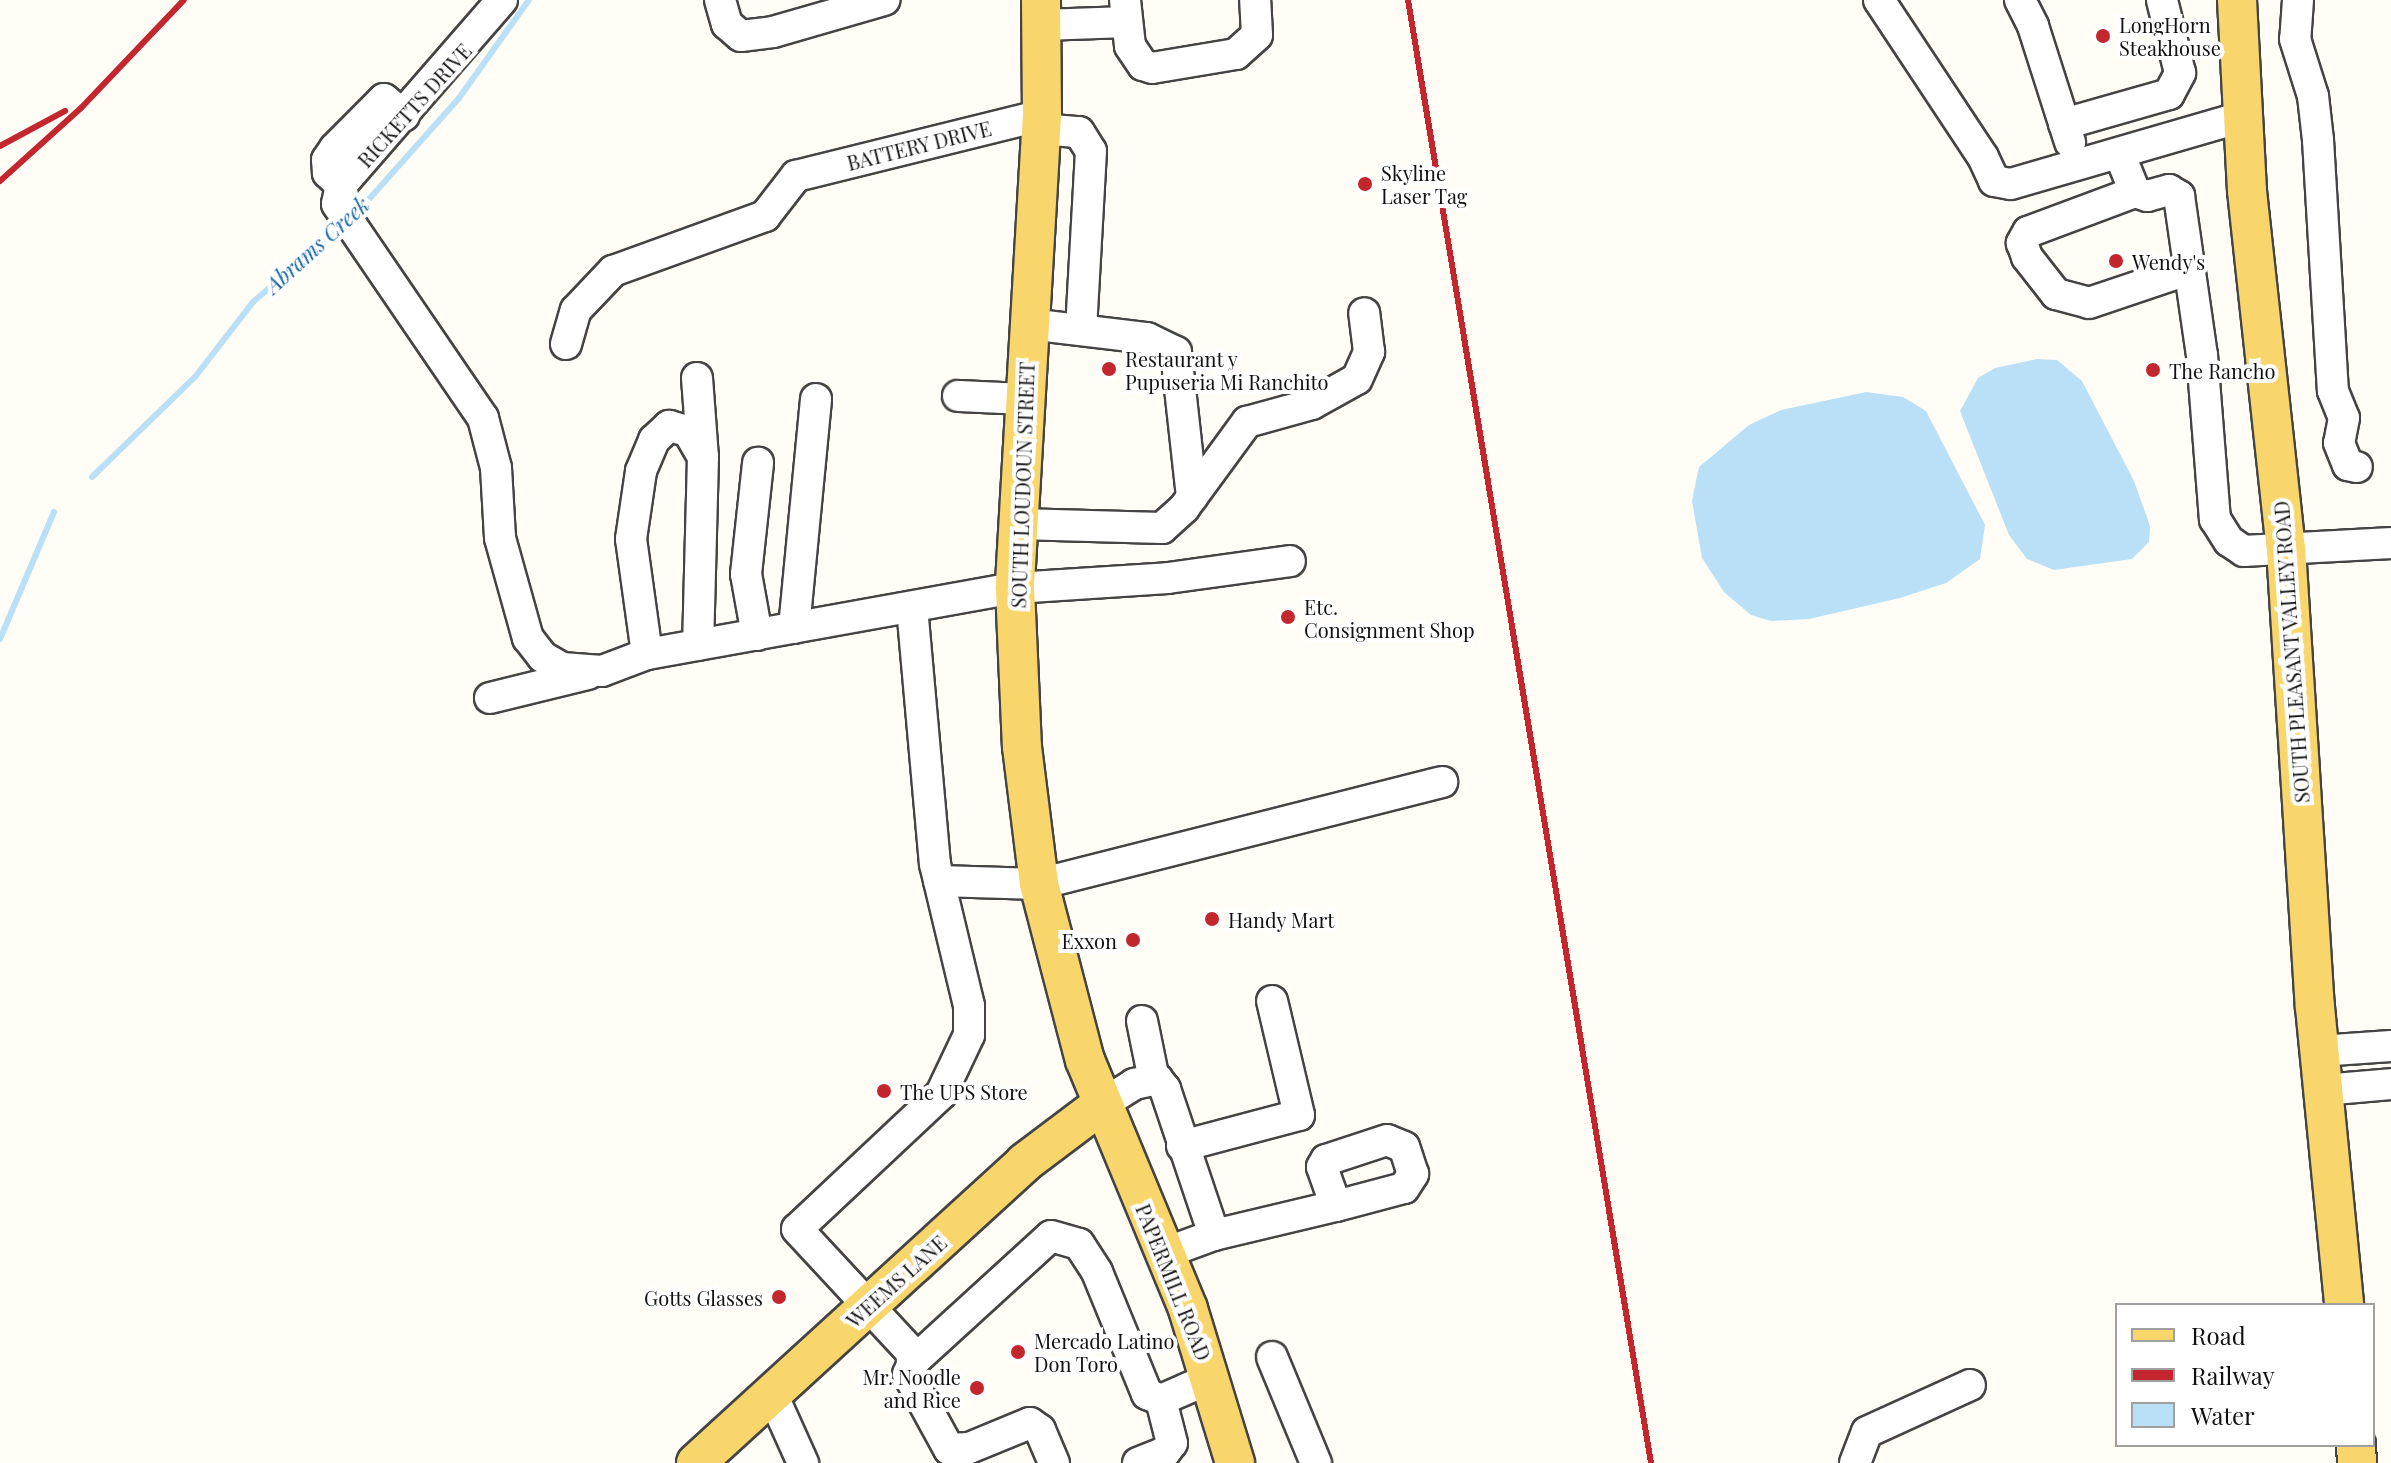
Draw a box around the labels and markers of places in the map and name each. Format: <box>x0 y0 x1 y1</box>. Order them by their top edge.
place label: LongHorn Steakhouse <box>2119 12 2221 59</box>
marker: LongHorn Steakhouse <box>2094 27 2112 45</box>
place label: Skyline Laser Tag <box>1381 160 1468 207</box>
marker: Skyline Laser Tag <box>1356 175 1374 193</box>
place label: Wendy's <box>2132 249 2205 273</box>
marker: Wendy's <box>2107 252 2125 270</box>
place label: Restaurant y Pupuseria Mi Ranchito <box>1125 346 1329 393</box>
place label: The Rancho <box>2169 358 2275 382</box>
marker: Restaurant y Pupuseria Mi Ranchito <box>1100 360 1118 378</box>
marker: The Rancho <box>2144 361 2162 379</box>
place label: Etc. Consignment Shop <box>1304 594 1475 641</box>
marker: Etc. Consignment Shop <box>1279 608 1297 626</box>
place label: Handy Mart <box>1228 907 1335 931</box>
marker: Handy Mart <box>1203 910 1221 928</box>
place label: Exxon <box>1062 928 1117 952</box>
marker: Exxon <box>1124 931 1142 949</box>
place label: The UPS Store <box>900 1079 1028 1103</box>
marker: The UPS Store <box>875 1082 893 1100</box>
place label: Gotts Glasses <box>644 1285 763 1309</box>
marker: Gotts Glasses <box>770 1288 788 1306</box>
place label: Mercado Latino Don Toro <box>1034 1328 1174 1375</box>
marker: Mercado Latino Don Toro <box>1009 1343 1027 1361</box>
place label: Mr. Noodle and Rice <box>862 1364 961 1411</box>
marker: Mr. Noodle and Rice <box>968 1379 986 1397</box>

